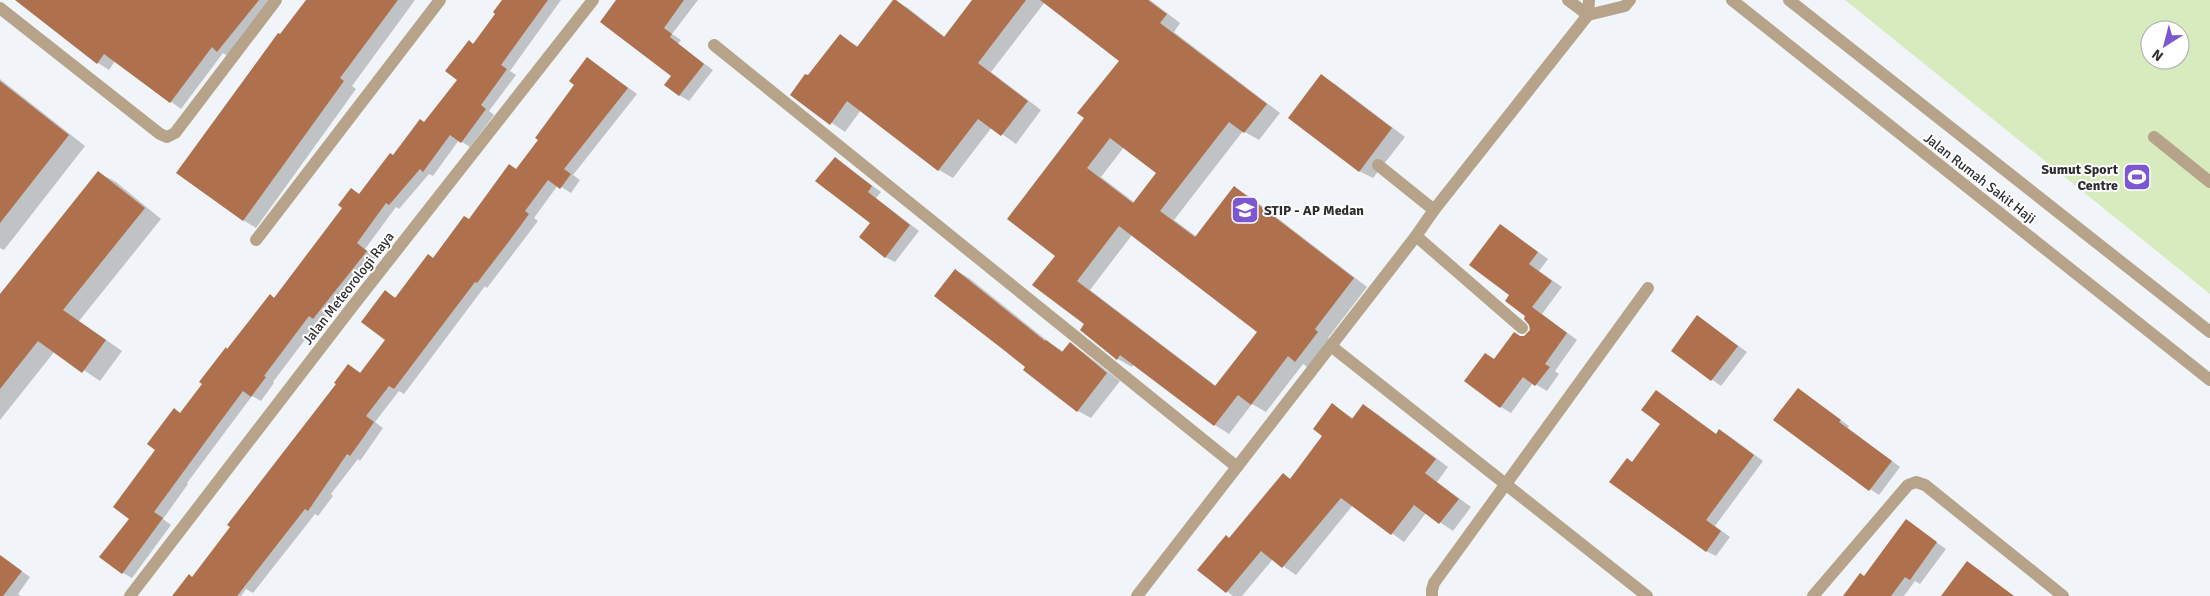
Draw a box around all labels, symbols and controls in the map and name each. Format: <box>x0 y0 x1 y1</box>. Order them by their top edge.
north arrow <box>2140 20 2190 70</box>
text: N <box>2149 45 2167 65</box>
street label: Jalan Rumah Sakit Haji <box>1920 129 2039 227</box>
place label: Sumut Sport Centre <box>2041 161 2119 194</box>
sports icon: Sumut Sport Centre <box>2122 162 2152 192</box>
school or university icon: STIP - AP Medan <box>1230 195 1260 225</box>
place label: STIP - AP Medan <box>1264 202 1364 219</box>
street label: Jalan Meteorologi Raya <box>299 228 398 348</box>

